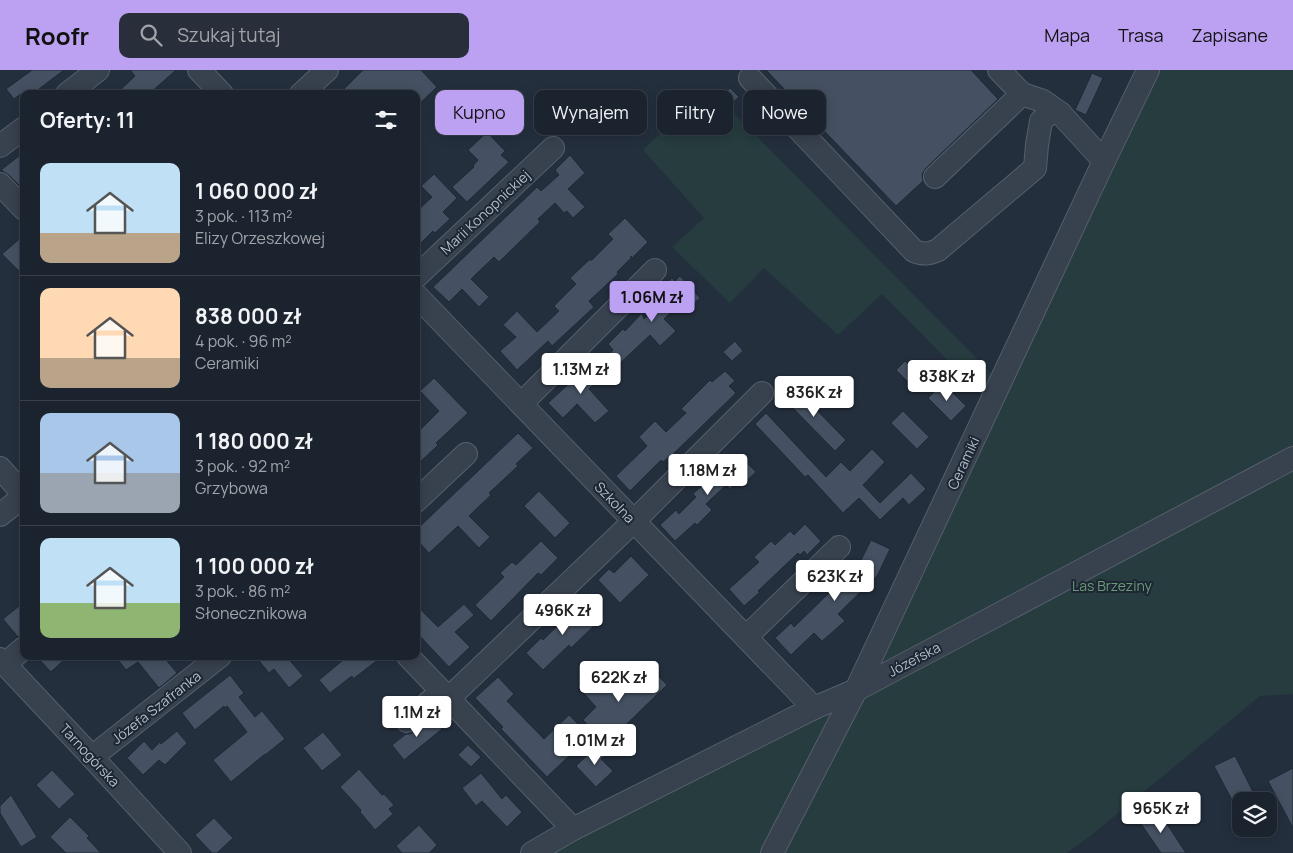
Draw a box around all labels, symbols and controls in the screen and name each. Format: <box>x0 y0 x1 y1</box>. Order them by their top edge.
search box <box>119 13 469 58</box>
text: Roofr <box>25 19 89 52</box>
icon: search <box>137 21 165 49</box>
text: Szukaj tutaj <box>177 22 281 48</box>
text: Mapa <box>1044 23 1090 47</box>
text: Trasa <box>1118 23 1163 47</box>
text: Zapisane <box>1191 23 1268 47</box>
chip: Kupno <box>435 90 524 135</box>
chip: Wynajem <box>534 90 647 135</box>
chip: Filtry <box>657 90 733 135</box>
chip: Nowe <box>743 90 826 135</box>
text: Oferty: 11 <box>40 106 135 134</box>
icon: filters <box>372 106 400 134</box>
street label: Marii Konopnickiej <box>436 165 534 259</box>
text: 1 060 000 zł <box>195 177 318 205</box>
icon: home <box>80 183 140 243</box>
text: 3 pok. · 113 m² <box>195 205 293 227</box>
text: Elizy Orzeszkowej <box>195 227 325 249</box>
pin: 1.06M zł <box>600 280 704 323</box>
text: 1.06M zł <box>621 286 683 308</box>
text: 838 000 zł <box>195 302 302 330</box>
icon: home <box>80 308 140 368</box>
text: 4 pok. · 96 m² <box>195 330 292 352</box>
text: Ceramiki <box>195 352 259 374</box>
pin: 1.13M zł <box>529 352 633 395</box>
text: 1.13M zł <box>553 358 609 380</box>
pin: 838K zł <box>901 360 993 402</box>
text: 838K zł <box>919 365 975 387</box>
pin: 836K zł <box>768 376 860 418</box>
text: 836K zł <box>786 381 842 403</box>
text: 1 180 000 zł <box>195 427 313 455</box>
icon: home <box>80 433 140 493</box>
street label: Ceramiki <box>943 434 983 492</box>
pin: 1.18M zł <box>656 454 760 496</box>
text: 3 pok. · 92 m² <box>195 455 290 477</box>
text: 1.18M zł <box>679 459 737 481</box>
text: Grzybowa <box>195 477 268 499</box>
street label: Szkolna <box>591 477 639 527</box>
text: 1 100 000 zł <box>195 552 314 580</box>
icon: home <box>80 558 140 618</box>
pin: 623K zł <box>789 560 881 602</box>
text: 623K zł <box>807 565 863 587</box>
park label: Las Brzeziny <box>1072 576 1153 595</box>
text: 3 pok. · 86 m² <box>195 580 290 602</box>
pin: 496K zł <box>517 594 609 636</box>
text: 496K zł <box>535 599 591 621</box>
text: Słonecznikowa <box>195 602 307 624</box>
street label: Józefska <box>885 637 943 681</box>
pin: 622K zł <box>573 660 665 703</box>
street label: Józefa Szafranka <box>107 666 205 748</box>
text: 622K zł <box>591 666 647 688</box>
pin: 1.1M zł <box>371 696 463 738</box>
text: 1.1M zł <box>393 701 441 723</box>
street label: Tarnogórska <box>56 719 124 791</box>
pin: 1.01M zł <box>543 724 647 766</box>
text: 1.01M zł <box>565 729 625 751</box>
pin: 965K zł <box>1115 792 1207 834</box>
map controls <box>1232 792 1277 837</box>
button: layers <box>1232 792 1277 837</box>
text: 965K zł <box>1133 797 1189 819</box>

